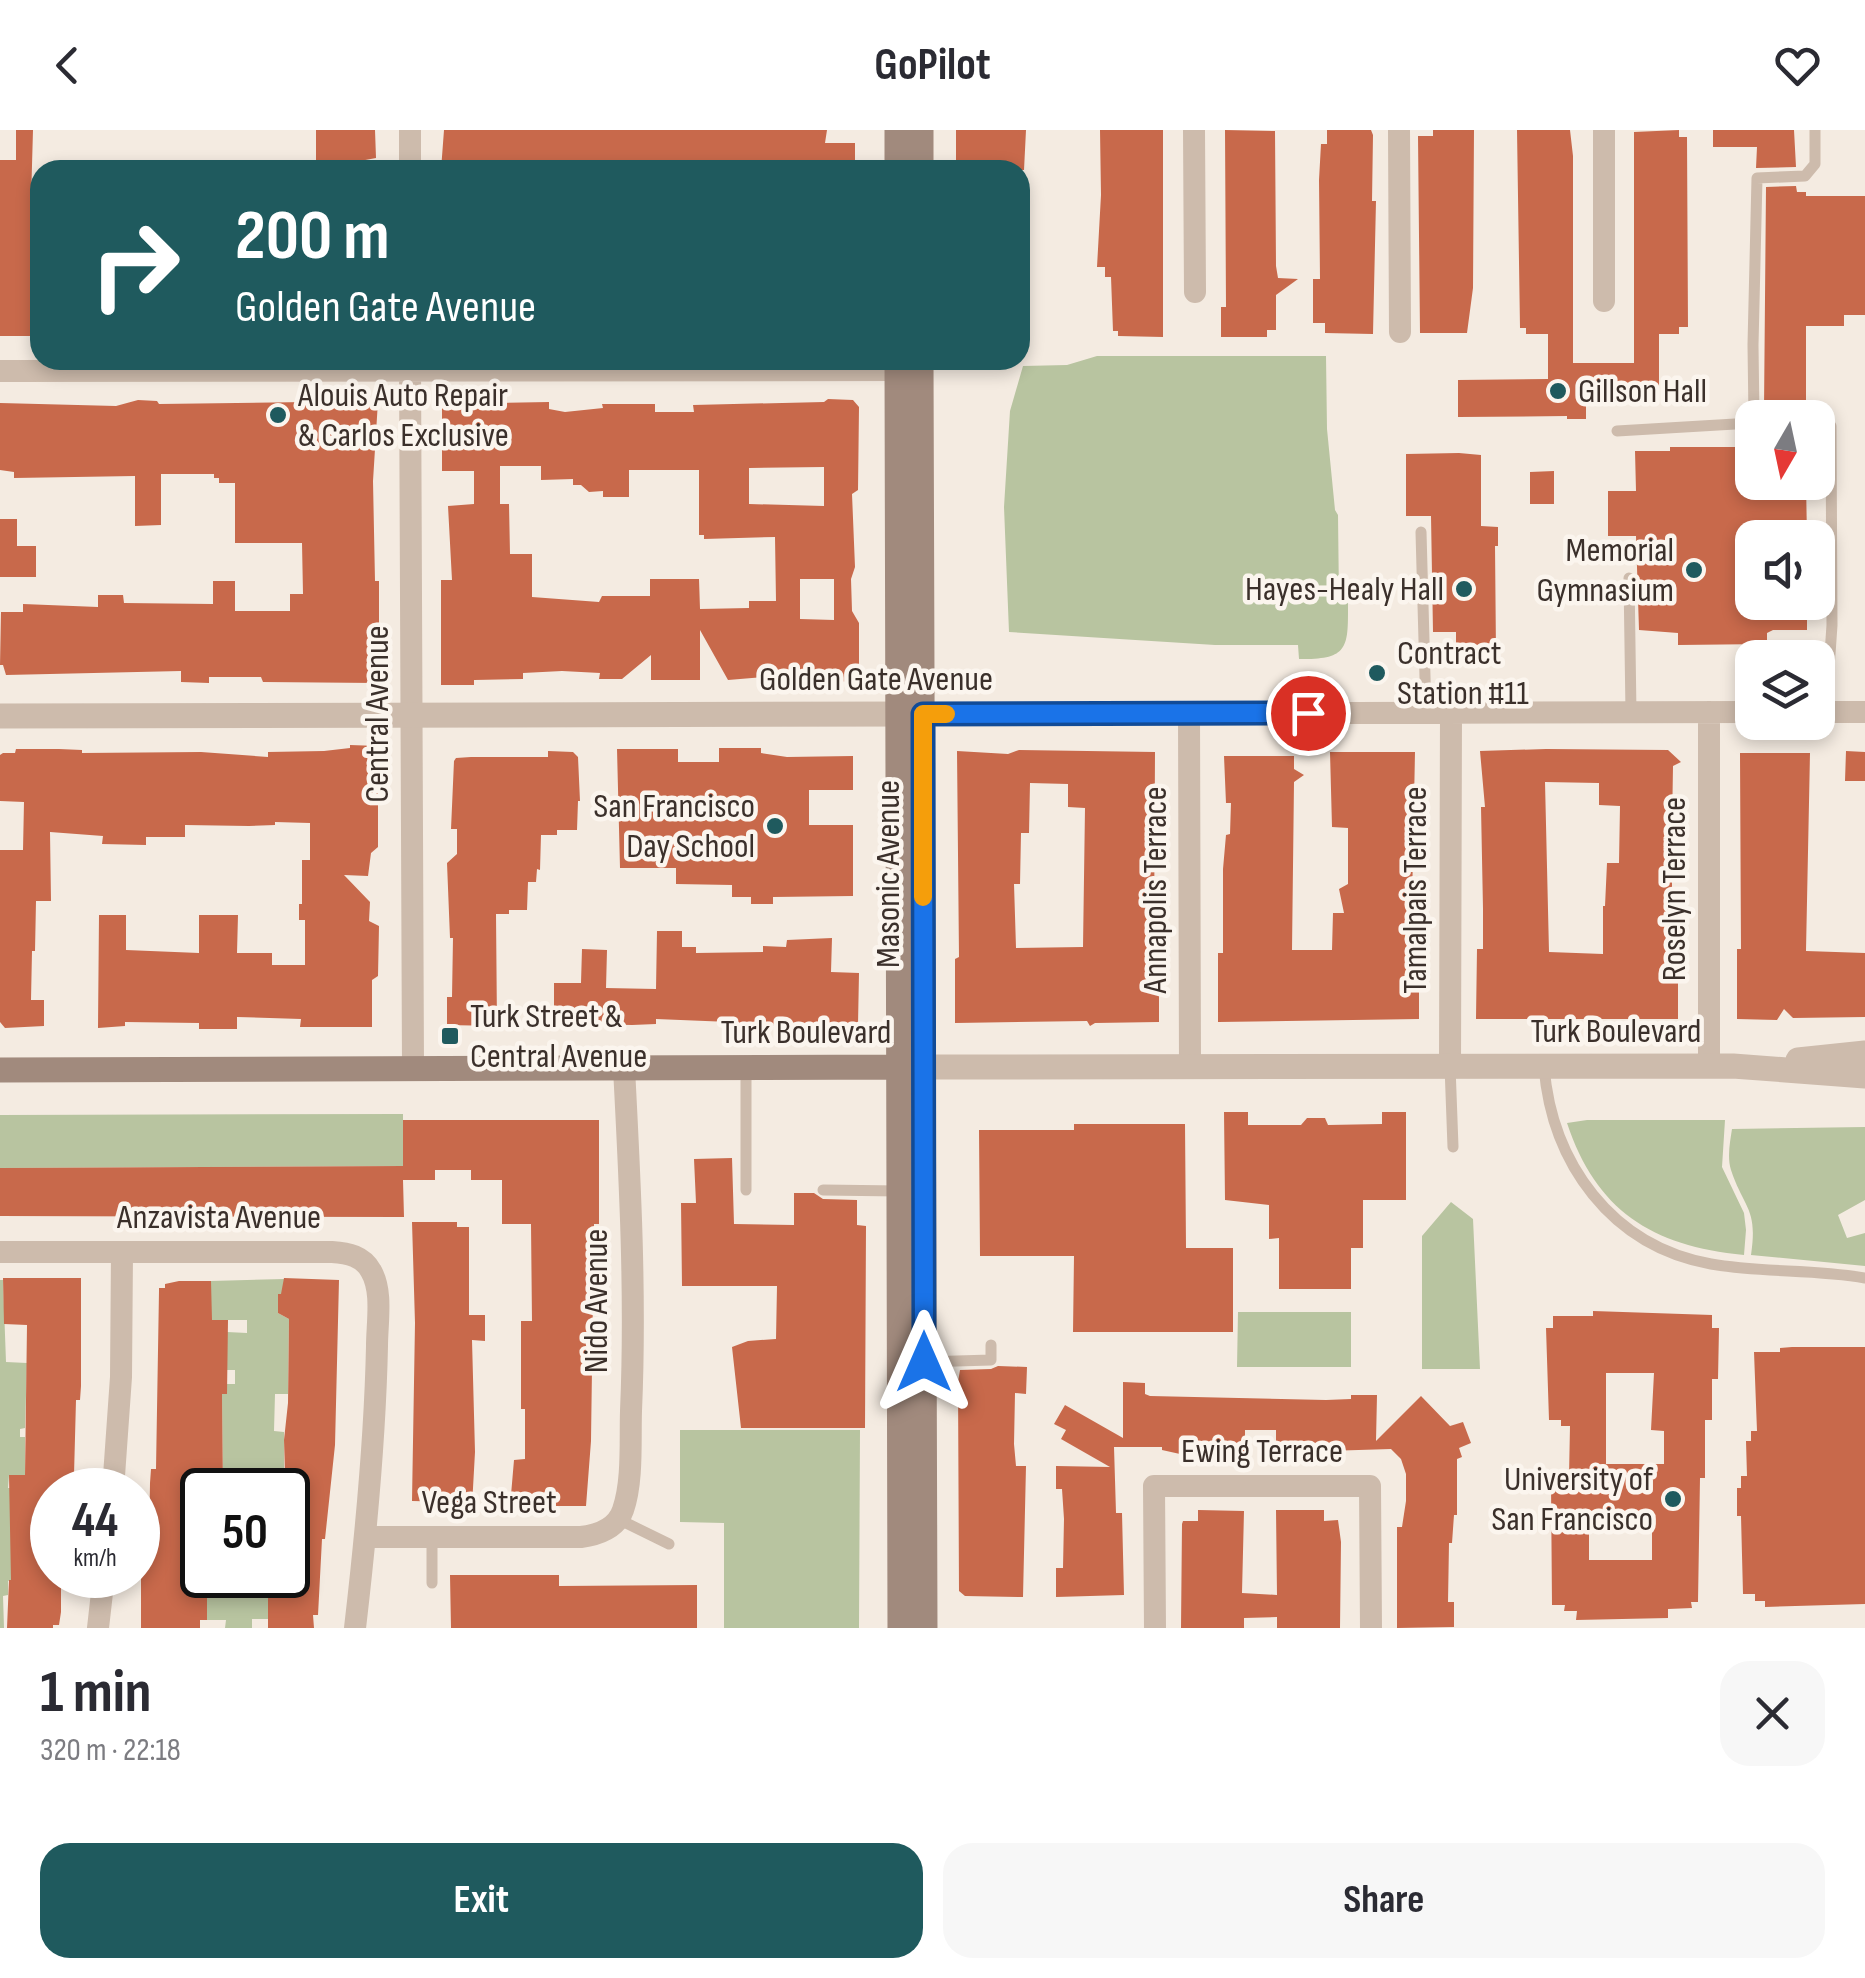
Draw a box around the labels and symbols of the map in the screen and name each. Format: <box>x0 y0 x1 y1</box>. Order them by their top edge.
place label: Gillson Hall <box>1578 370 1707 413</box>
place label: Alouis Auto Repair & Carlos Exclusive <box>297 374 509 457</box>
marker: Gillson Hall <box>1547 380 1569 402</box>
north arrow <box>1735 400 1835 500</box>
marker: Alouis Auto Repair & Carlos Exclusive <box>267 404 289 426</box>
place label: Memorial Gymnasium <box>1536 529 1674 612</box>
marker: Memorial Gymnasium <box>1683 559 1705 581</box>
place label: Hayes-Healy Hall <box>1245 568 1444 611</box>
marker: Hayes-Healy Hall <box>1453 578 1475 600</box>
street label: Central Avenue <box>356 625 399 803</box>
place label: Contract Station #11 <box>1397 632 1529 715</box>
street label: Golden Gate Avenue <box>759 658 993 701</box>
marker: Contract Station #11 <box>1366 662 1388 684</box>
pin <box>1266 671 1351 756</box>
street label: Masonic Avenue <box>867 780 910 968</box>
place label: San Francisco Day School <box>593 785 755 868</box>
street label: Tamalpais Terrace <box>1394 786 1437 994</box>
street label: Annapolis Terrace <box>1134 787 1177 994</box>
street label: Roselyn Terrace <box>1653 797 1696 981</box>
marker: San Francisco Day School <box>764 815 786 837</box>
place label: Turk Street & Central Avenue <box>470 995 647 1078</box>
street label: Turk Boulevard <box>1531 1010 1701 1053</box>
street label: Turk Boulevard <box>721 1011 891 1054</box>
marker: Turk Street & Central Avenue <box>439 1025 461 1047</box>
street label: Anzavista Avenue <box>116 1196 321 1239</box>
street label: Nido Avenue <box>575 1229 618 1373</box>
position arrow <box>872 1310 976 1414</box>
street label: Ewing Terrace <box>1181 1430 1343 1473</box>
place label: University of San Francisco <box>1491 1458 1654 1541</box>
speed limit sign: 50 <box>180 1468 310 1598</box>
street label: Vega Street <box>421 1481 557 1524</box>
marker: University of San Francisco <box>1662 1488 1684 1510</box>

